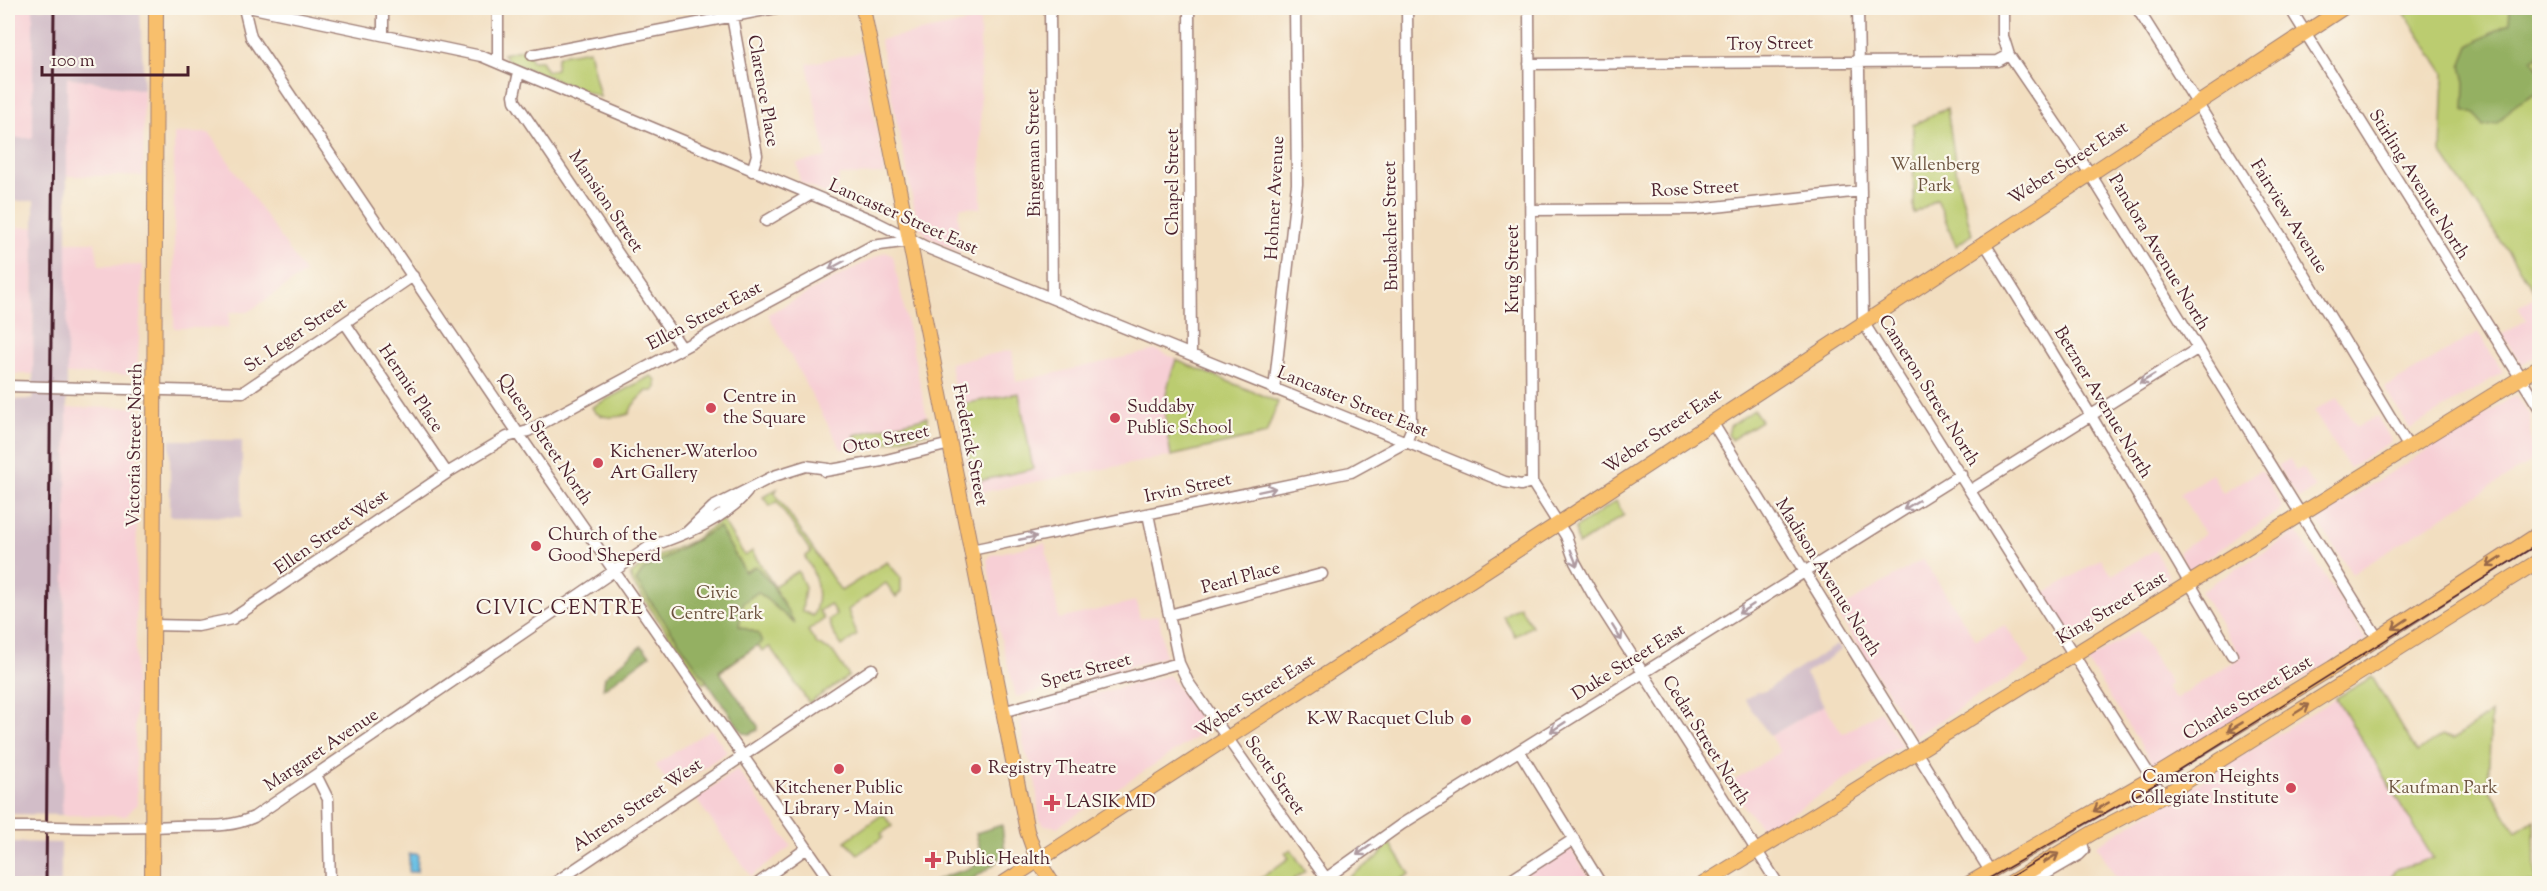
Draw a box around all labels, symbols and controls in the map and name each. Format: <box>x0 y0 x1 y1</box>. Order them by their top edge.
street label: Troy Street <box>1727 31 1813 59</box>
street label: Clarence Place <box>739 33 785 149</box>
scale bar <box>42 39 188 77</box>
text: 100 m <box>51 49 95 75</box>
street label: Bingeman Street <box>1021 89 1049 217</box>
street label: Stirling Avenue North <box>2361 105 2475 266</box>
street label: Weber Street East <box>2004 116 2134 212</box>
street label: Chapel Street <box>1161 129 1187 235</box>
street label: Hohner Avenue <box>1260 135 1292 261</box>
street label: Mansion Street <box>561 146 649 258</box>
park label: Wallenberg Park <box>1890 153 1980 200</box>
street label: Fairview Avenue <box>2243 155 2333 279</box>
street label: Brubacher Street <box>1378 161 1406 291</box>
street label: Pandora Avenue North <box>2101 170 2215 337</box>
street label: Lancaster Street East <box>824 173 982 263</box>
street label: Rose Street <box>1650 175 1740 205</box>
street label: Krug Street <box>1501 225 1527 313</box>
one-way arrow <box>829 259 846 271</box>
street label: Ellen Street East <box>643 276 767 358</box>
street label: St. Leger Street <box>240 292 352 380</box>
street label: Cameron Street North <box>1871 310 1985 472</box>
street label: Betzner Avenue North <box>2046 322 2158 484</box>
street label: Hermie Place <box>371 340 449 438</box>
street label: Lancaster Street East <box>1273 361 1431 445</box>
street label: Victoria Street North <box>122 362 150 527</box>
street label: Queen Street North <box>490 369 598 512</box>
one-way arrow <box>2139 374 2156 386</box>
street label: Frederick Street <box>944 382 994 508</box>
street label: Weber Street East <box>1599 383 1727 481</box>
place label: Centre in the Square <box>723 385 806 432</box>
place label: Suddaby Public School <box>1127 395 1233 442</box>
marker: Centre in the Square <box>704 401 718 415</box>
marker: Suddaby Public School <box>1108 411 1122 425</box>
street label: Otto Street <box>840 419 932 463</box>
place label: Kichener-Waterloo Art Gallery <box>610 440 757 487</box>
marker: Kichener-Waterloo Art Gallery <box>591 456 605 470</box>
street label: Irvin Street <box>1142 467 1234 511</box>
street label: Ellen Street West <box>270 484 394 582</box>
one-way arrow <box>1256 484 1276 495</box>
street label: Madison Avenue North <box>1768 494 1887 663</box>
one-way arrow <box>1903 500 1920 512</box>
place label: Church of the Good Sheperd <box>548 523 661 570</box>
one-way arrow <box>1018 532 1037 543</box>
marker: Church of the Good Sheperd <box>529 539 543 553</box>
one-way arrow <box>1570 549 1581 567</box>
street label: Pearl Place <box>1198 556 1284 602</box>
one-way arrow <box>2486 556 2503 568</box>
street label: King Street East <box>2052 566 2172 652</box>
park label: Civic Centre Park <box>671 581 763 628</box>
district label: CIVIC CENTRE <box>476 595 644 624</box>
one-way arrow <box>1738 603 1755 615</box>
street label: Duke Street East <box>1567 618 1691 708</box>
one-way arrow <box>2392 619 2409 631</box>
one-way arrow <box>1612 624 1624 641</box>
street label: Spetz Street <box>1038 647 1134 697</box>
street label: Weber Street East <box>1191 649 1321 745</box>
street label: Charles Street East <box>2178 650 2318 748</box>
street label: Cedar Street North <box>1655 671 1756 811</box>
street label: Margaret Avenue <box>259 703 385 799</box>
one-way arrow <box>2293 703 2310 715</box>
place label: K-W Racquet Club <box>1307 707 1454 733</box>
marker: K-W Racquet Club <box>1459 713 1473 727</box>
one-way arrow <box>1550 722 1567 734</box>
one-way arrow <box>2227 722 2244 734</box>
street label: Scott Street <box>1237 731 1311 821</box>
street label: Ahrens Street West <box>568 753 708 859</box>
place label: Registry Theatre <box>988 756 1116 782</box>
marker: Kitchener Public Library - Main <box>832 762 846 776</box>
marker: Registry Theatre <box>969 762 983 776</box>
place label: Cameron Heights Collegiate Institute <box>2131 765 2279 812</box>
place label: Kitchener Public Library - Main <box>775 776 903 823</box>
park label: Kaufman Park <box>2388 776 2498 802</box>
marker: Cameron Heights Collegiate Institute <box>2284 781 2298 795</box>
place label: LASIK MD <box>1066 790 1156 816</box>
marker: LASIK MD <box>1043 794 1061 812</box>
one-way arrow <box>2093 801 2110 813</box>
one-way arrow <box>1356 844 1372 856</box>
place label: Public Health <box>946 847 1051 873</box>
marker: Public Health <box>924 851 942 869</box>
one-way arrow <box>2042 851 2059 863</box>

